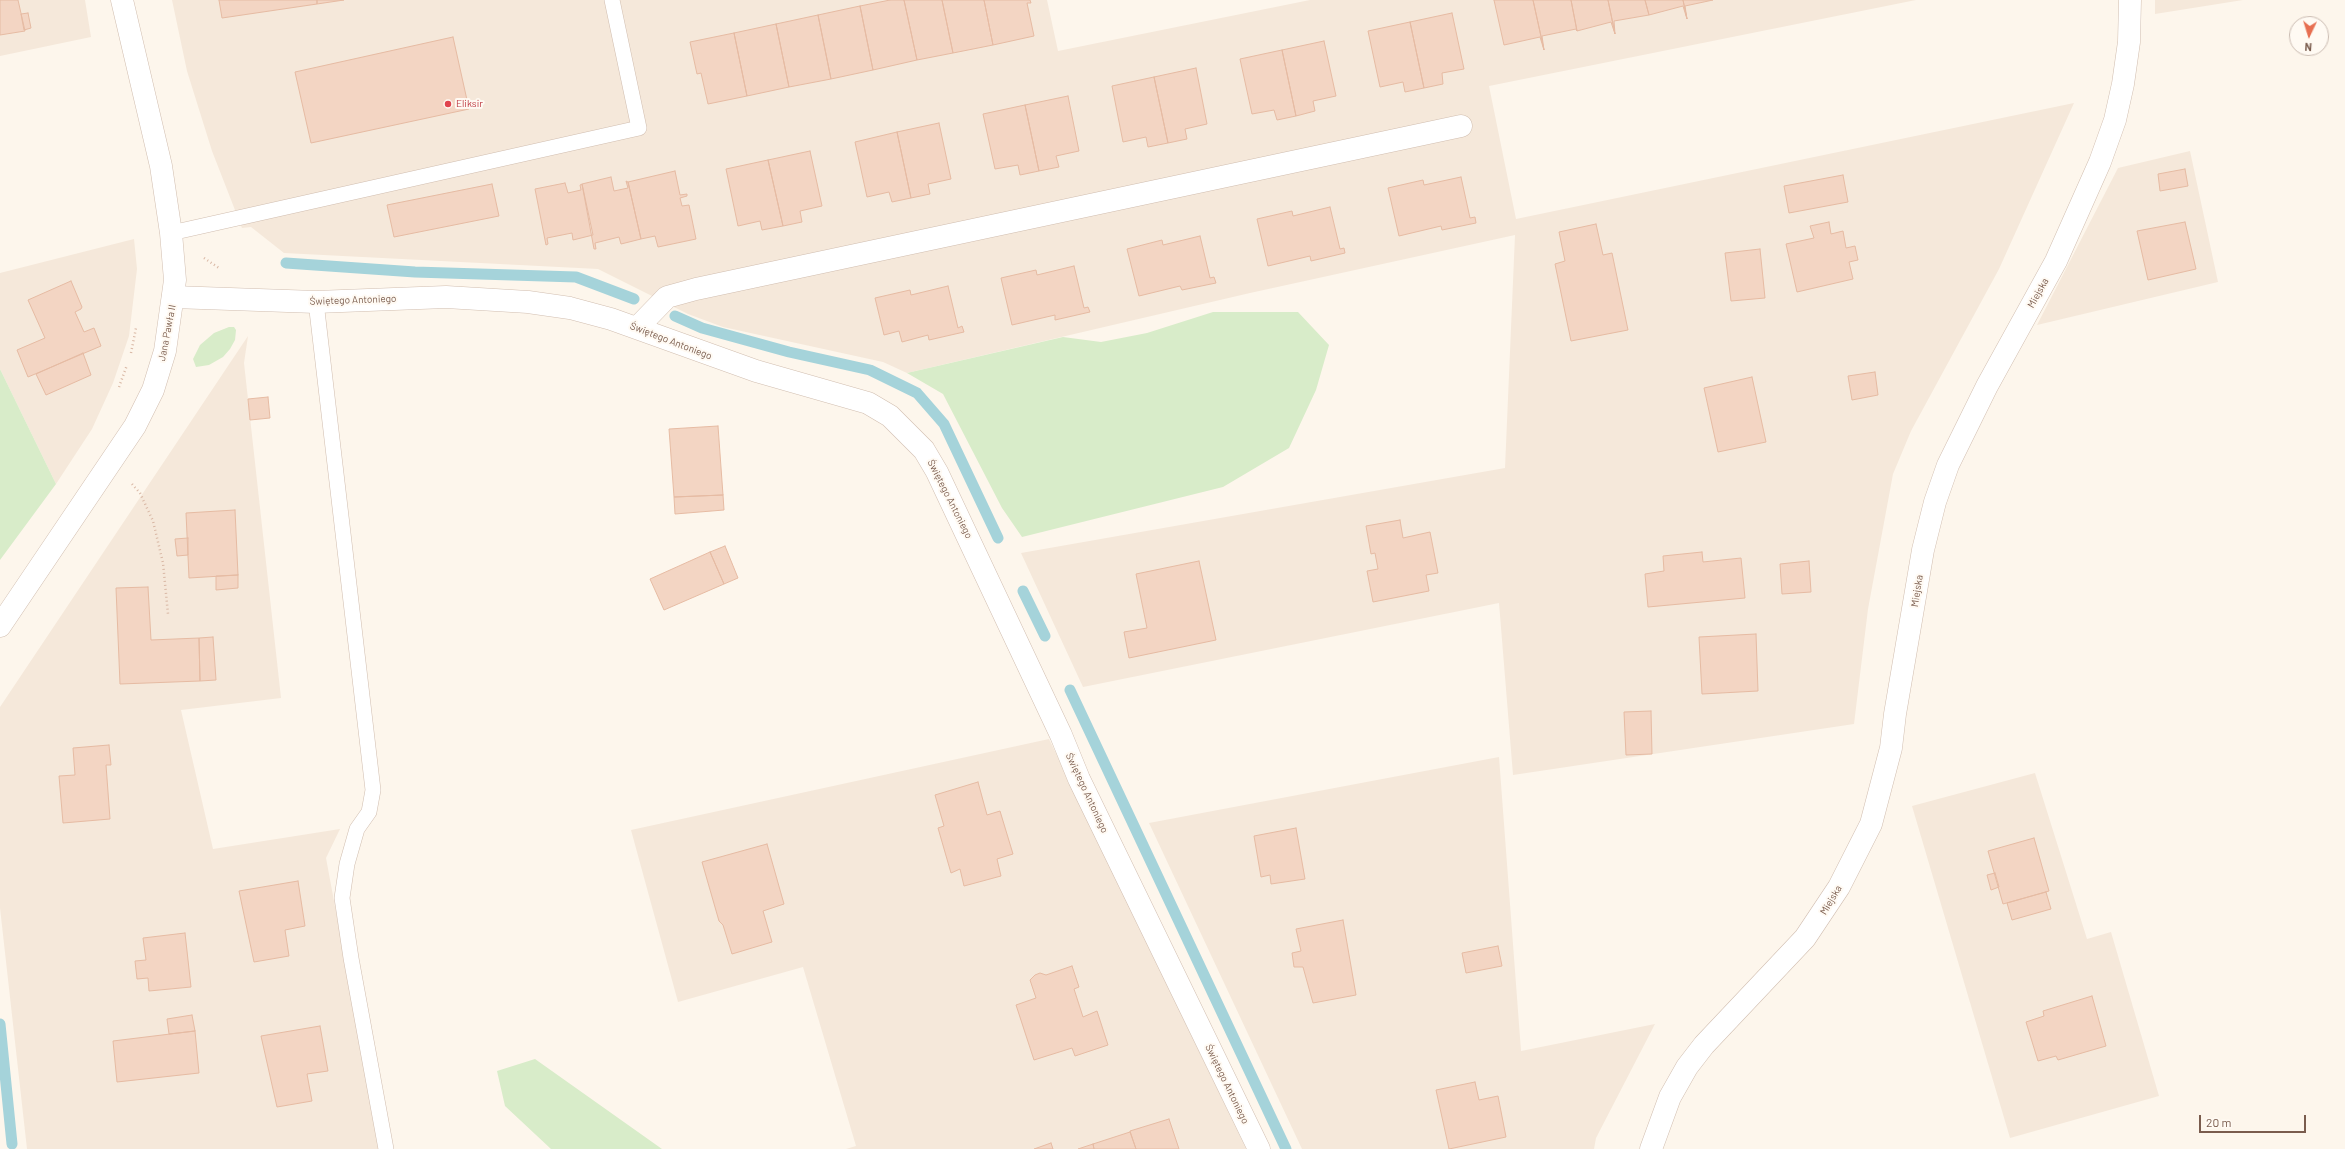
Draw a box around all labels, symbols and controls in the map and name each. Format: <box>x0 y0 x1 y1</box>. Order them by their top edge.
north arrow <box>2289 16 2329 56</box>
text: N <box>2304 41 2312 54</box>
place label: Eliksir <box>456 98 483 110</box>
marker: Eliksir <box>443 99 453 109</box>
street label: Miejska <box>2025 276 2051 310</box>
street label: Świętego Antoniego <box>309 292 397 308</box>
street label: Jana Pawła II <box>156 304 178 362</box>
street label: Świętego Antoniego <box>628 320 714 362</box>
street label: Świętego Antoniego <box>925 458 975 540</box>
street label: Miejska <box>1909 574 1925 608</box>
street label: Świętego Antoniego <box>1063 751 1111 835</box>
street label: Miejska <box>1818 883 1844 917</box>
street label: Świętego Antoniego <box>1203 1042 1251 1126</box>
scale bar <box>2201 1107 2308 1133</box>
text: 20 m <box>2206 1115 2232 1129</box>

